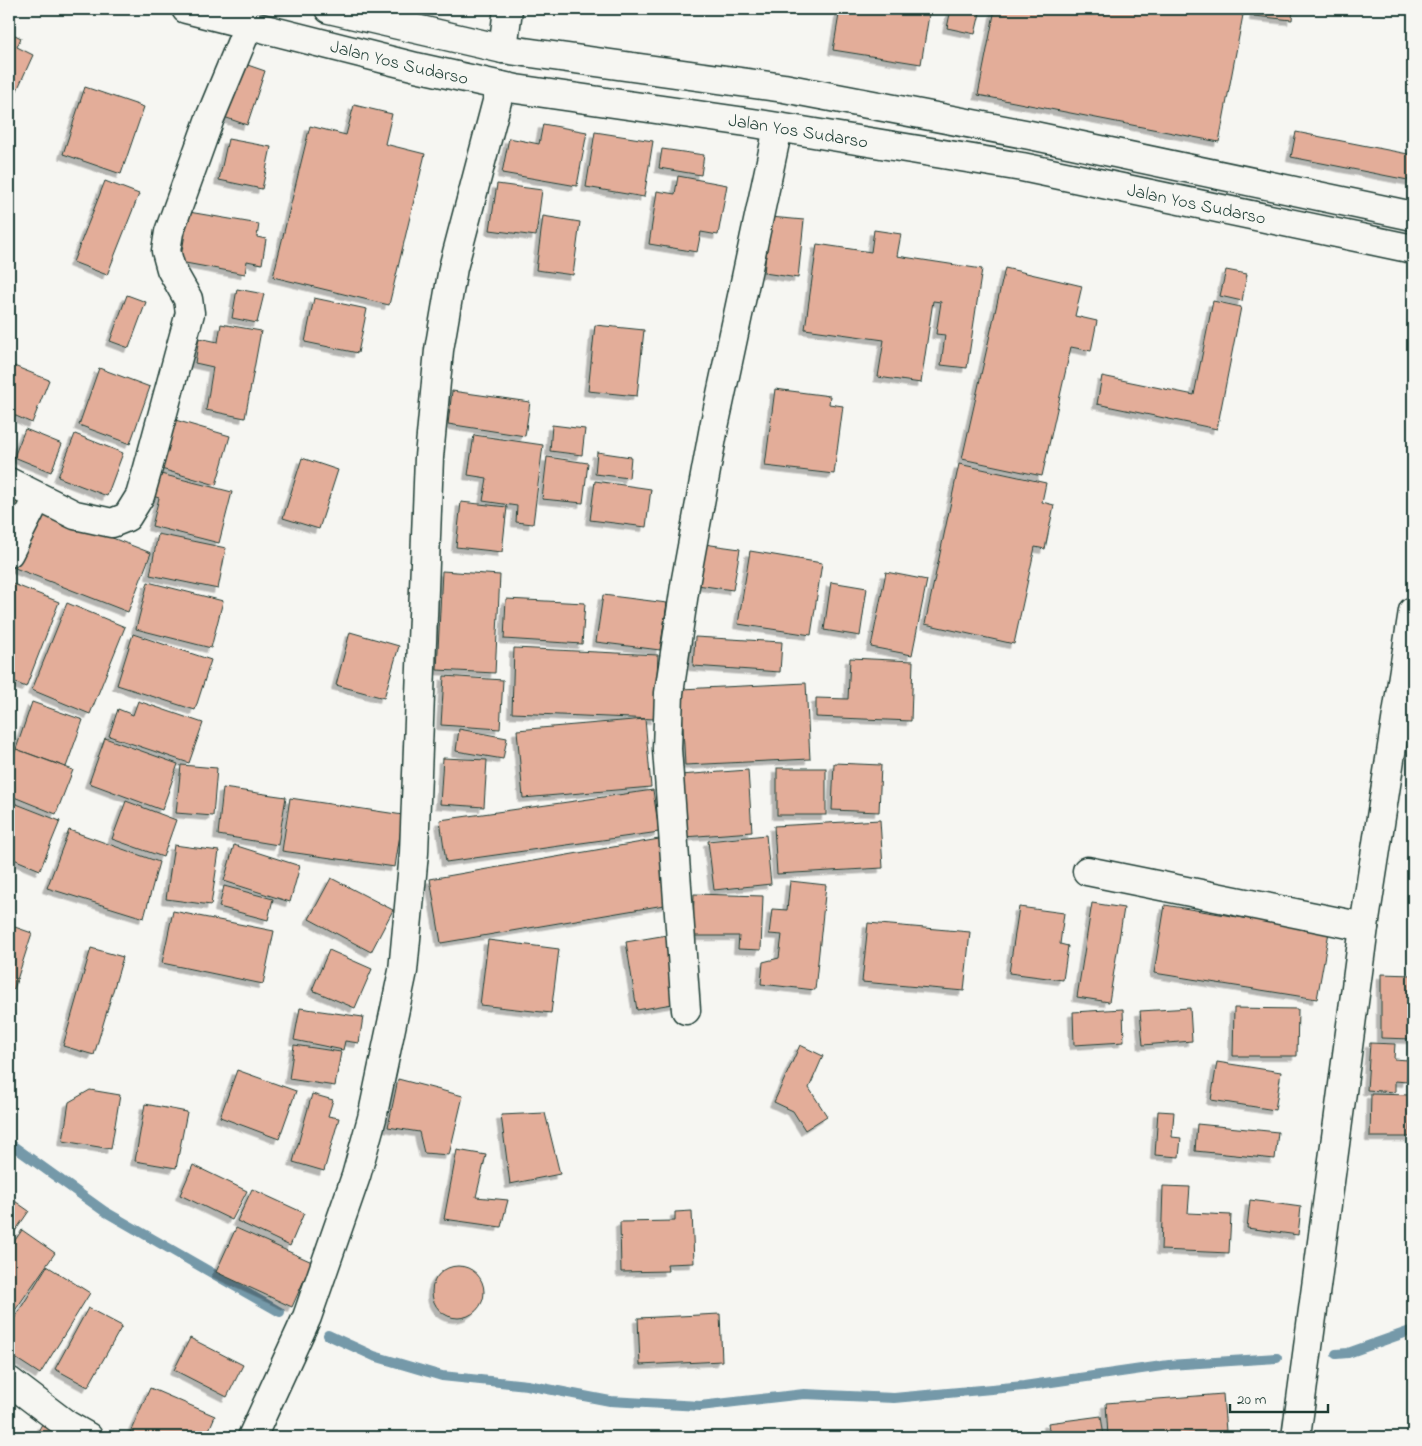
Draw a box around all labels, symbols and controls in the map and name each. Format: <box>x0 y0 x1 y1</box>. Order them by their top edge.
street label: Jalan Yos Sudarso <box>327 35 471 93</box>
street label: Jalan Yos Sudarso <box>726 109 870 157</box>
street label: Jalan Yos Sudarso <box>1124 178 1268 233</box>
scale bar <box>1230 1381 1327 1413</box>
text: 20 m <box>1237 1389 1267 1411</box>

